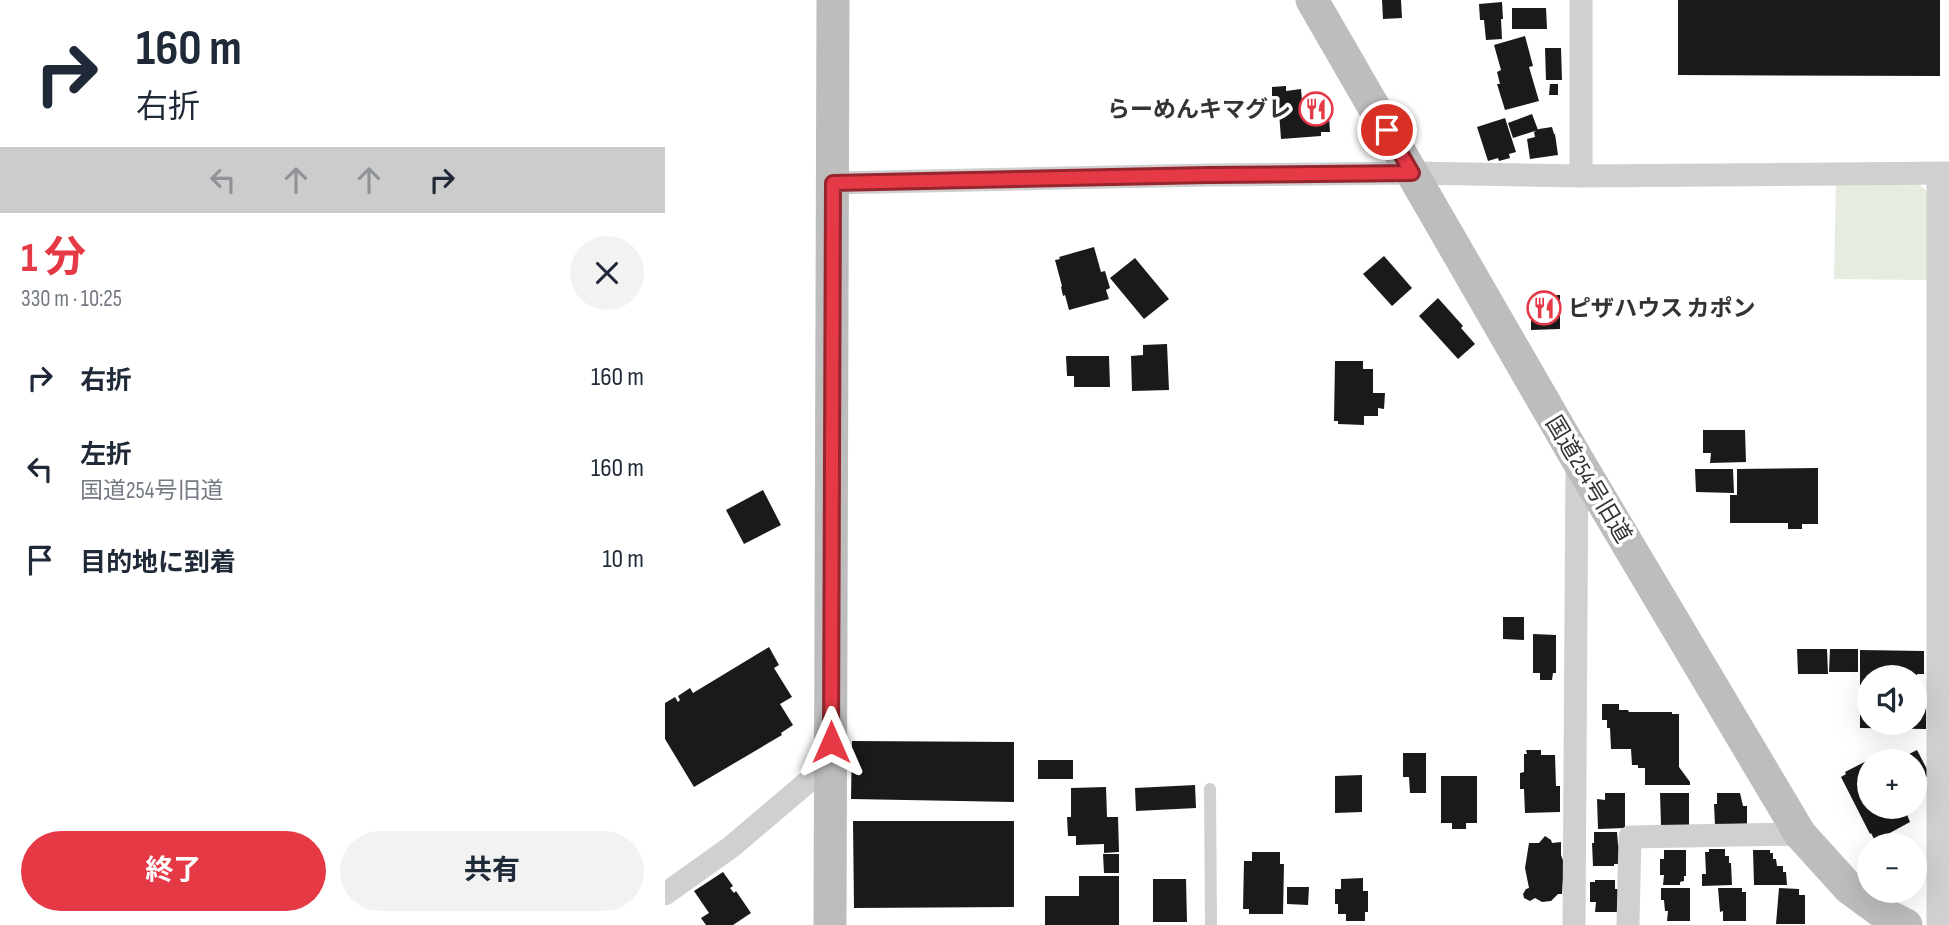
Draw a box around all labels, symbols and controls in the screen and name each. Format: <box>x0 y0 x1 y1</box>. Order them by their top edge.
text: 160 m <box>136 20 242 79</box>
icon: right <box>21 28 112 119</box>
text: 右折 <box>136 88 200 127</box>
restaurant icon: らーめんキマグレ <box>1297 90 1335 128</box>
place label: らーめんキマグレ <box>1107 96 1291 124</box>
pin <box>1357 100 1417 160</box>
icon: arrive <box>1368 111 1406 149</box>
icon: left <box>204 161 242 199</box>
icon: ahead <box>277 161 315 199</box>
icon: ahead <box>350 161 388 199</box>
icon: right <box>423 161 461 199</box>
text: 1 分 <box>21 233 86 284</box>
button: close <box>570 236 644 310</box>
text: 330 m · 10:25 <box>21 285 122 313</box>
restaurant icon: ピザハウス カポン <box>1525 289 1563 327</box>
place label: ピザハウス カポン <box>1568 295 1756 323</box>
icon: right <box>21 359 59 397</box>
text: 160 m <box>591 362 644 393</box>
text: 右折 <box>80 366 132 397</box>
street label: 国道254号旧道 <box>1539 411 1637 548</box>
text: 左折 <box>80 440 132 471</box>
icon: left <box>21 450 59 488</box>
text: 160 m <box>591 453 644 484</box>
text: 国道254号旧道 <box>80 477 223 505</box>
icon: arrive <box>21 541 59 579</box>
text: 10 m <box>602 544 644 575</box>
text: 目的地に到着 <box>80 548 236 579</box>
map controls <box>1857 665 1927 903</box>
button: sound <box>1857 665 1927 735</box>
position arrow <box>794 705 868 779</box>
button: + <box>1857 749 1927 819</box>
button: 終了 <box>21 831 326 911</box>
button: 共有 <box>340 831 644 911</box>
button: − <box>1857 833 1927 903</box>

